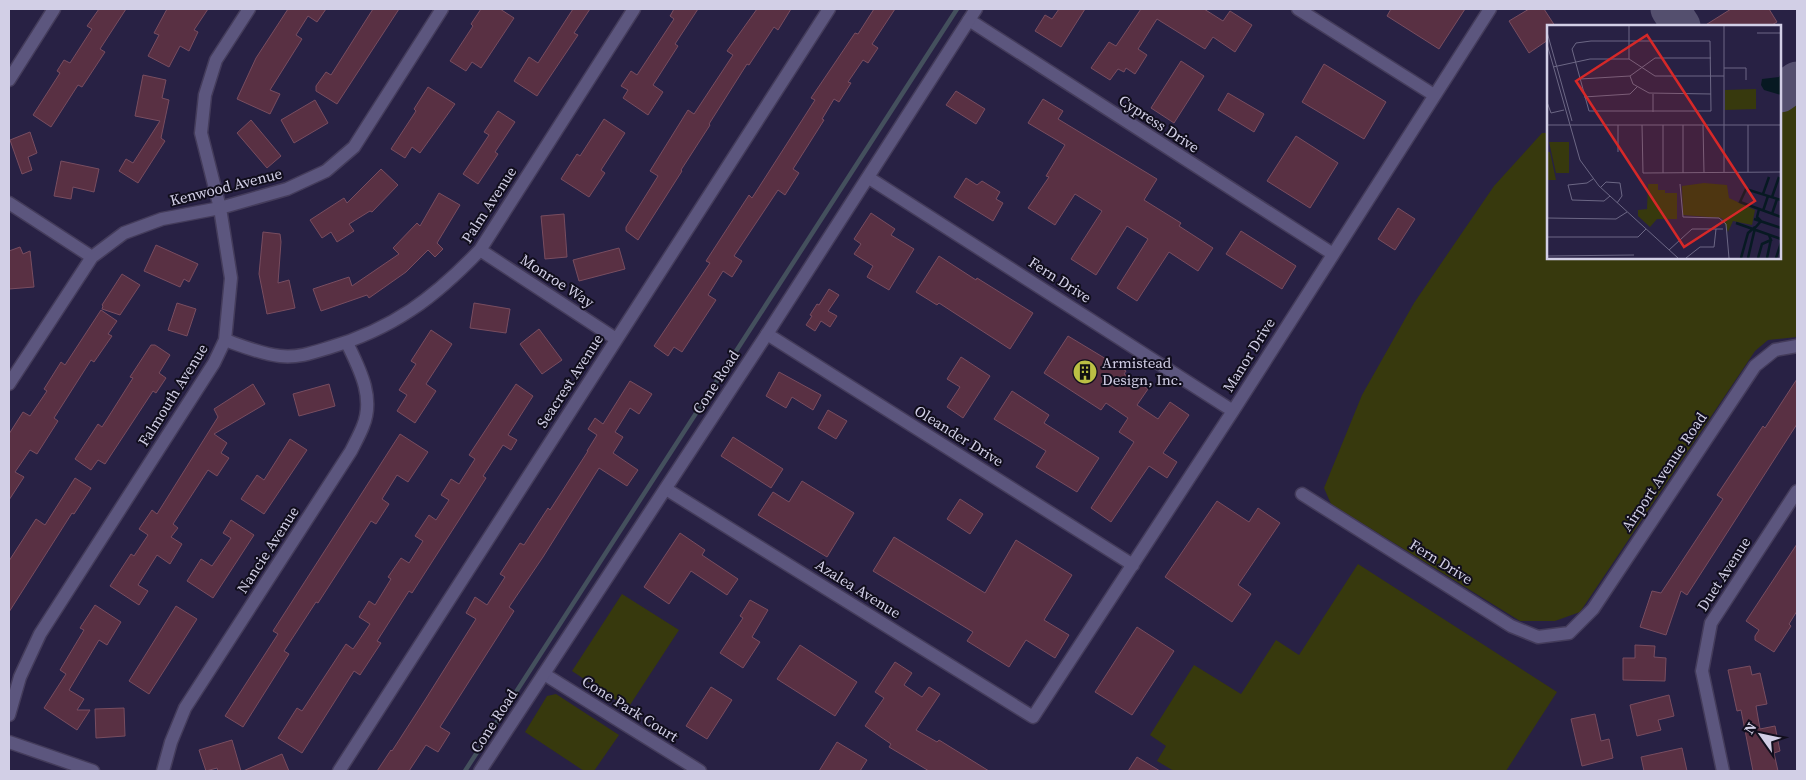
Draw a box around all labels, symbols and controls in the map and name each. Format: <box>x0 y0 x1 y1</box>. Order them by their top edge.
inset map <box>1547 25 1781 259</box>
street label: Cypress Drive <box>1115 90 1204 158</box>
street label: Kenwood Avenue <box>168 162 284 211</box>
street label: Palm Avenue <box>456 162 521 247</box>
street label: Monroe Way <box>516 249 599 312</box>
street label: Fern Drive <box>1025 251 1096 308</box>
street label: Manor Drive <box>1217 313 1280 396</box>
street label: Seacrest Avenue <box>531 329 608 432</box>
street label: Falmouth Avenue <box>133 339 213 450</box>
street label: Cone Road <box>687 345 744 418</box>
place label: Armistead Design, Inc. <box>1102 352 1183 390</box>
building icon: Armistead Design, Inc. <box>1072 359 1098 385</box>
street label: Oleander Drive <box>911 400 1008 472</box>
street label: Airport Avenue Road <box>1616 408 1712 535</box>
street label: Nancie Avenue <box>232 502 304 597</box>
street label: Duet Avenue <box>1692 532 1756 615</box>
street label: Fern Drive <box>1406 534 1477 589</box>
street label: Azalea Avenue <box>812 554 905 623</box>
street label: Cone Park Court <box>578 671 683 747</box>
street label: Cone Road <box>465 684 522 757</box>
north arrow <box>1736 710 1786 760</box>
text: N <box>1739 718 1761 738</box>

